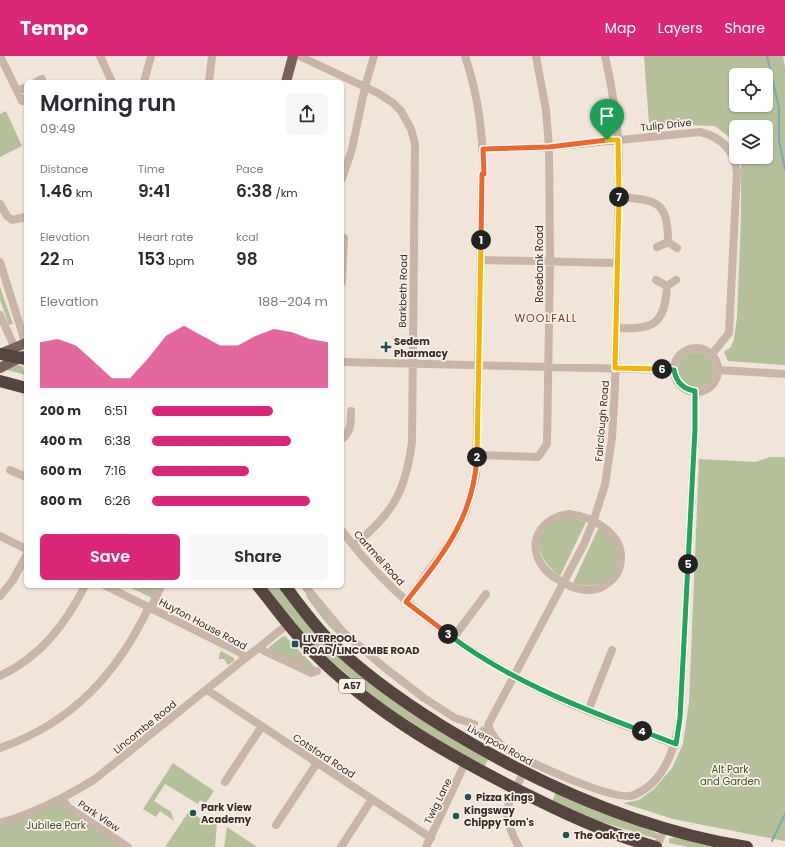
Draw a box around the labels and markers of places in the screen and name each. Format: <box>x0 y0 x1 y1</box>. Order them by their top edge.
pin <box>590 99 624 140</box>
pin: 7 <box>609 187 629 207</box>
pin: 1 <box>471 230 491 250</box>
place label: Sedem Pharmacy <box>394 334 448 361</box>
marker: Sedem Pharmacy <box>381 342 391 352</box>
pin: 6 <box>652 359 672 379</box>
pin: 2 <box>467 447 487 467</box>
pin: 5 <box>678 554 698 574</box>
pin: 3 <box>438 624 458 644</box>
place label: LIVERPOOL ROAD/LINCOMBE ROAD <box>303 631 420 658</box>
marker: LIVERPOOL ROAD/LINCOMBE ROAD <box>290 639 300 649</box>
pin: 4 <box>632 721 652 741</box>
place label: Pizza Kings <box>476 790 533 805</box>
marker: Pizza Kings <box>463 792 473 802</box>
place label: Park View Academy <box>201 800 252 827</box>
place label: Kingsway Chippy Tom's <box>464 803 534 830</box>
marker: Park View Academy <box>188 808 198 818</box>
marker: Kingsway Chippy Tom's <box>451 811 461 821</box>
place label: The Oak Tree <box>574 828 640 843</box>
marker: The Oak Tree <box>561 830 571 840</box>

